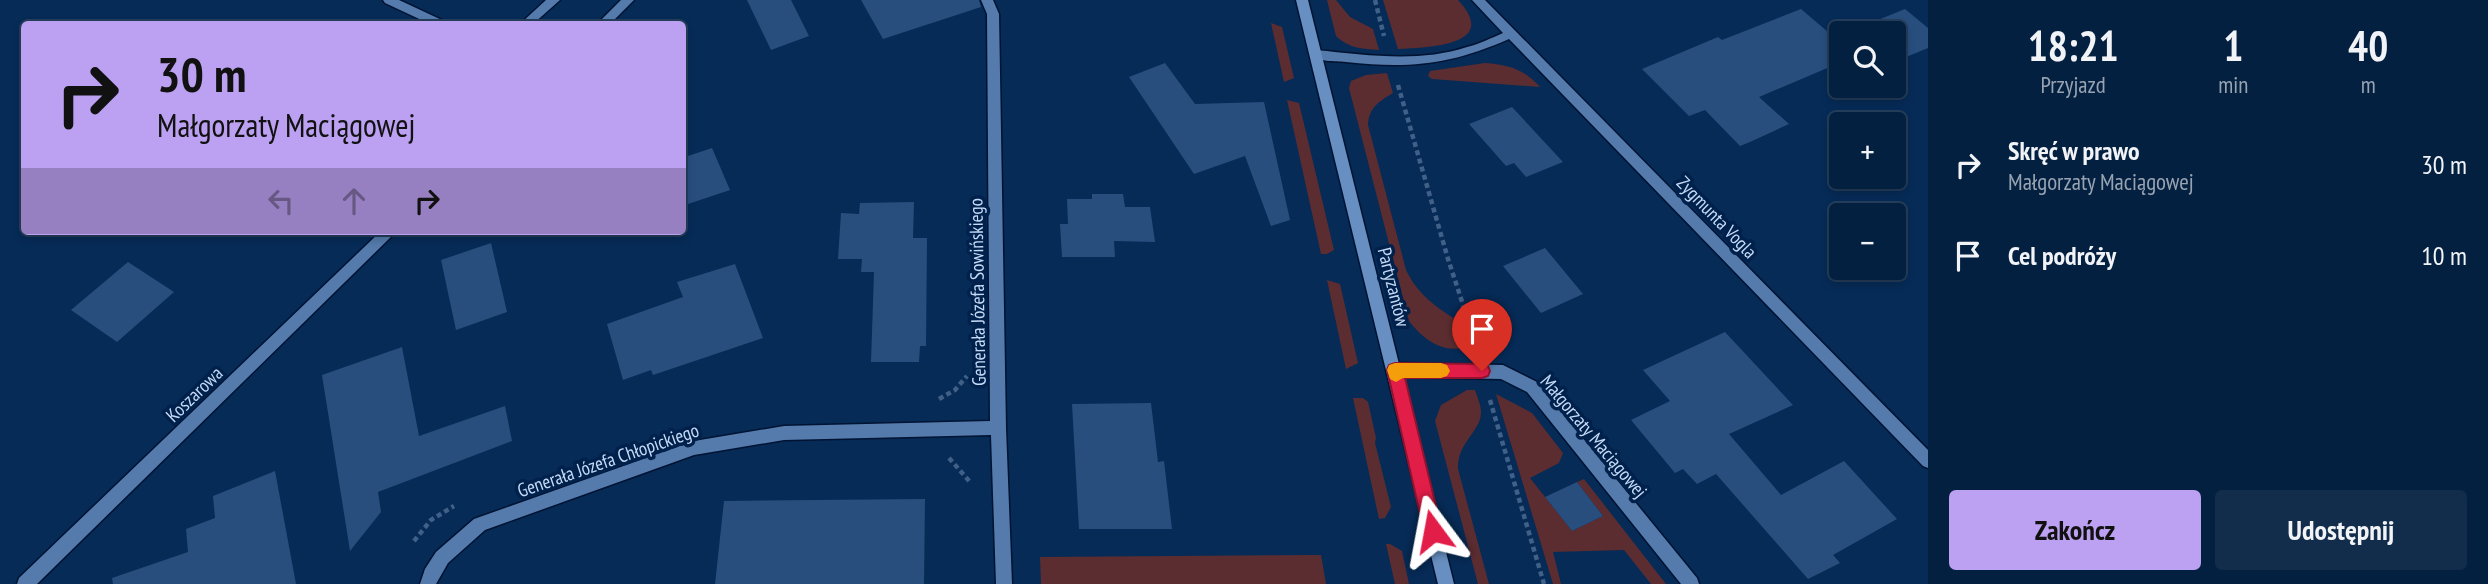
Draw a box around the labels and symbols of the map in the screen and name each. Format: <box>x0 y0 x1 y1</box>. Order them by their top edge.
street label: Zygmunta Vogla <box>1672 171 1762 263</box>
street label: Generała Józefa Sowińskiego <box>963 198 991 386</box>
street label: Partyzantów <box>1373 245 1416 330</box>
pin <box>1452 299 1512 371</box>
street label: Koszarowa <box>161 361 227 427</box>
street label: Małgorzaty Maciągowej <box>1536 370 1652 502</box>
street label: Generała Józefa Chłopickiego <box>514 418 702 502</box>
position arrow <box>1396 494 1470 568</box>

